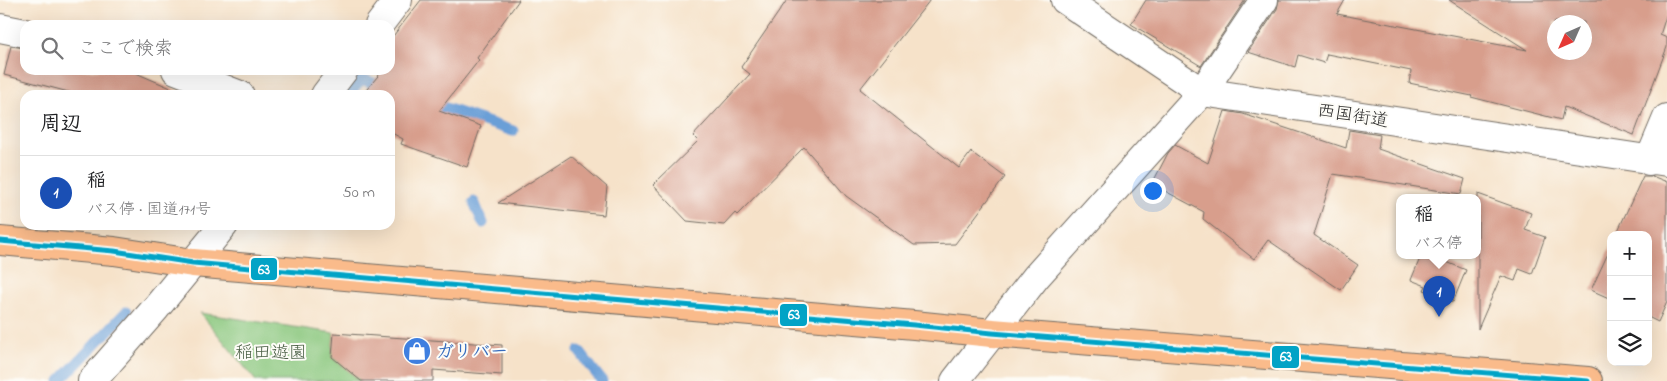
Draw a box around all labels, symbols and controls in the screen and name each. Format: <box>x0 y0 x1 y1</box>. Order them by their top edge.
north arrow <box>1547 15 1592 60</box>
search box <box>20 20 395 75</box>
icon: search <box>38 34 66 62</box>
text: ここで検索 <box>78 36 173 63</box>
street label: 西国街道 <box>1315 99 1390 135</box>
text: 周辺 <box>40 110 82 140</box>
text: 稲 <box>87 168 106 195</box>
your location <box>1140 178 1166 204</box>
text: 1 <box>53 181 59 205</box>
text: 50 m <box>343 181 375 205</box>
popup <box>1396 194 1481 259</box>
text: バス停 · 国道171号 <box>87 198 211 222</box>
text: 稲 <box>1414 202 1434 229</box>
map controls <box>1607 231 1652 366</box>
button: + <box>1607 231 1652 276</box>
text: バス停 <box>1414 232 1463 256</box>
line badge: 63 <box>250 257 278 281</box>
text: 63 <box>257 260 270 281</box>
pin: 1 <box>1423 276 1455 317</box>
button: − <box>1607 276 1652 321</box>
line badge: 63 <box>779 303 808 327</box>
text: 63 <box>787 305 800 326</box>
button: layers <box>1607 321 1652 366</box>
shop icon: ガリバー <box>402 336 432 366</box>
place label: ガリバー <box>436 340 508 366</box>
park label: 稲田遊園 <box>235 341 307 367</box>
line badge: 63 <box>1271 345 1300 369</box>
text: 63 <box>1279 347 1292 368</box>

